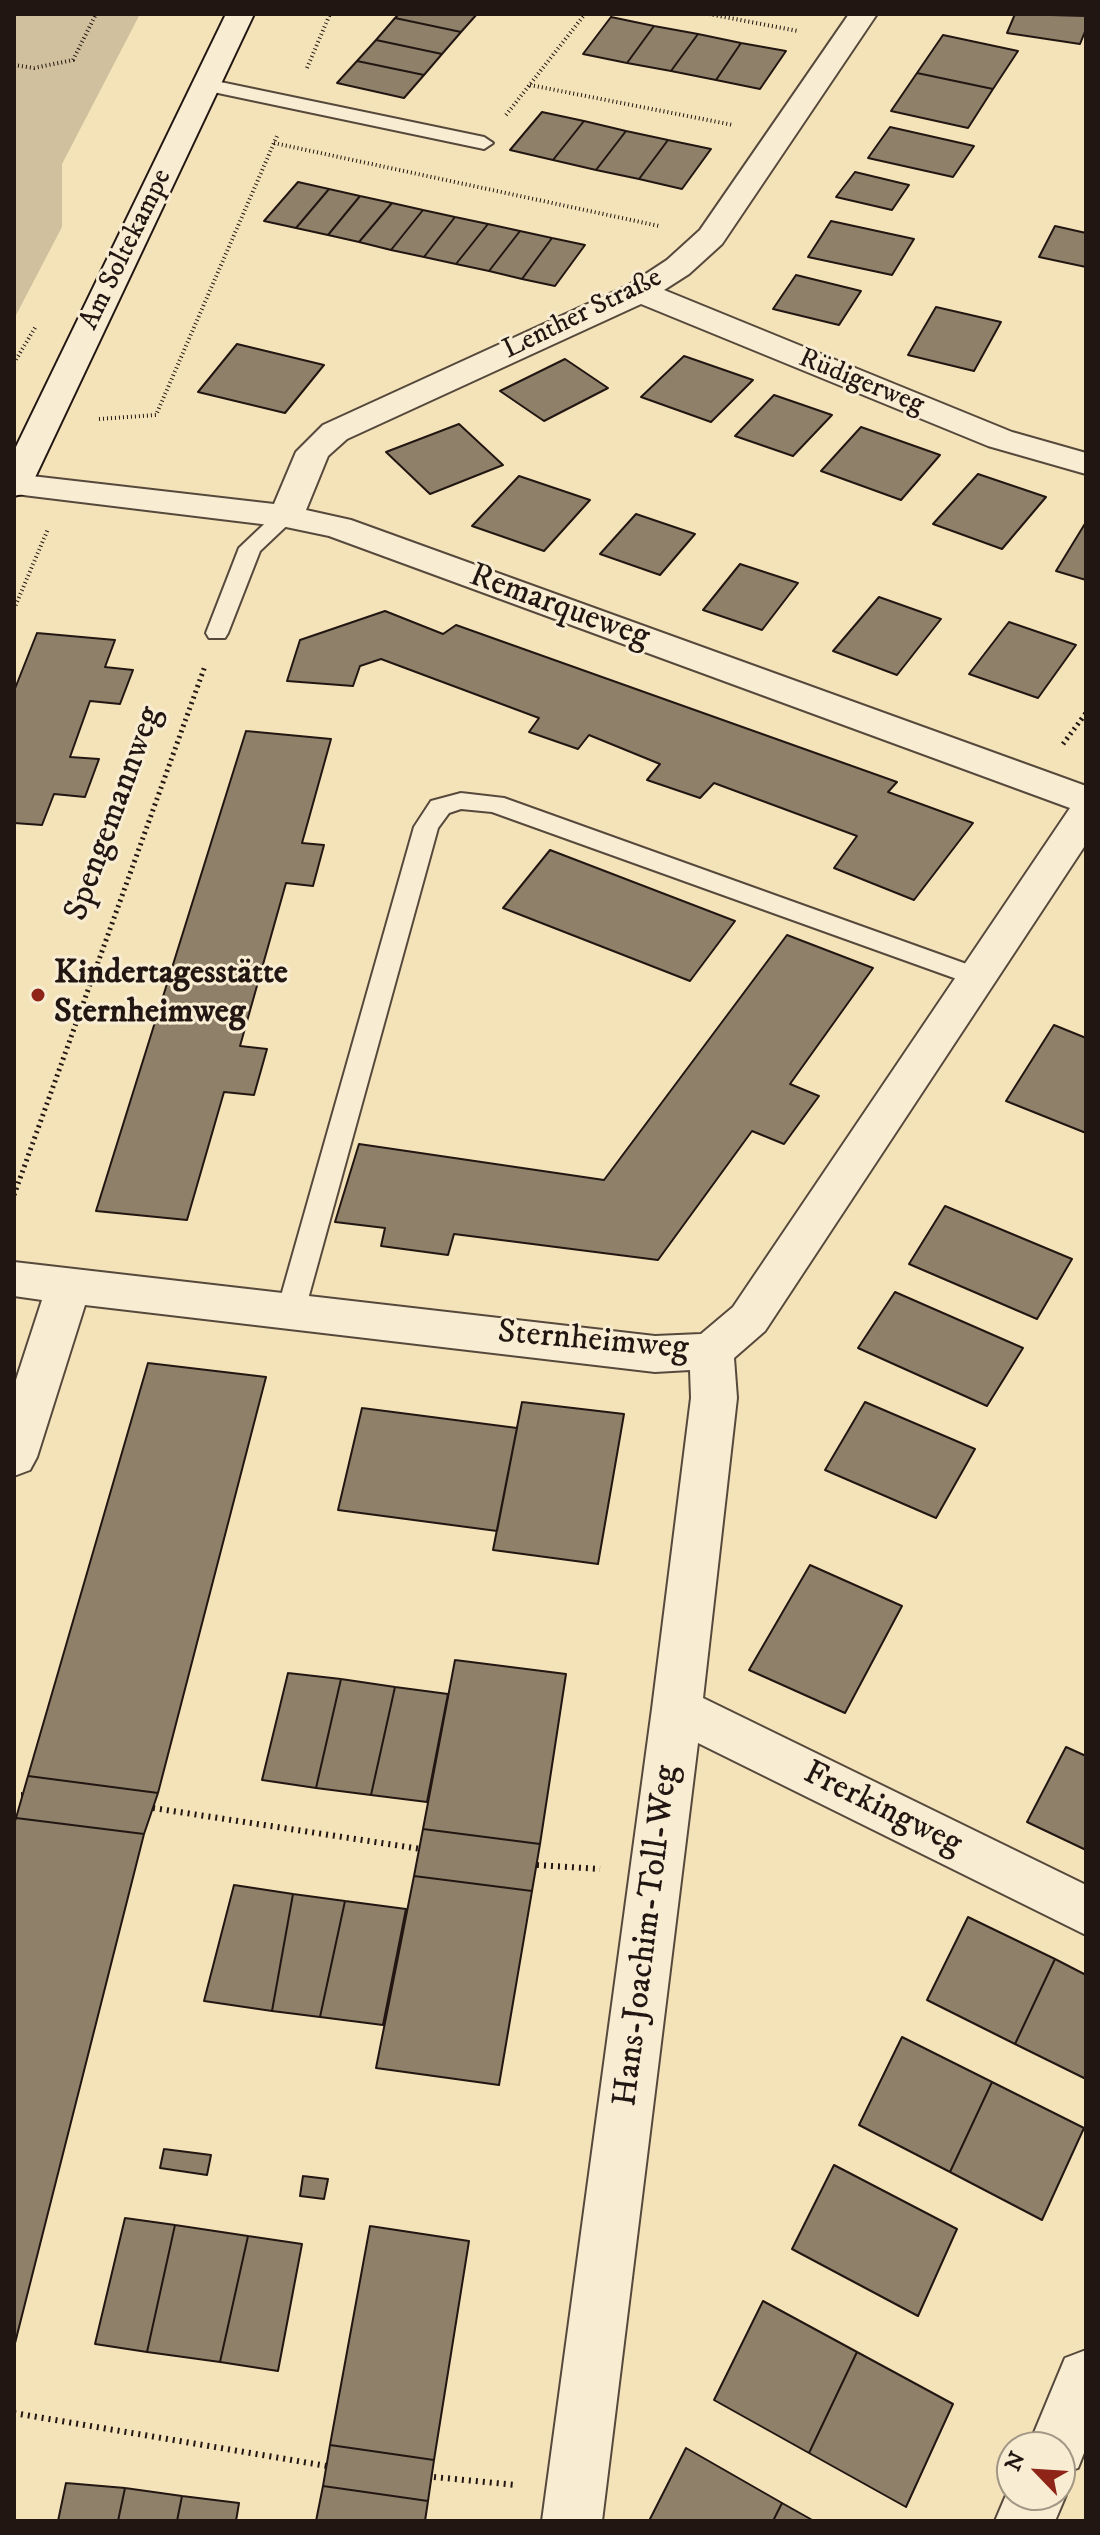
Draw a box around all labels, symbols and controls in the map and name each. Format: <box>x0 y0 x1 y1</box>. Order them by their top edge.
street label: Am Soltekampe <box>74 164 180 336</box>
street label: Lenther Straße <box>498 262 668 368</box>
street label: Rüdigerweg <box>793 343 929 423</box>
street label: Remarqueweg <box>463 557 655 659</box>
street label: Spengemannweg <box>57 701 173 927</box>
place label: Kindertagesstätte Sternheimweg <box>54 955 288 1034</box>
marker: Kindertagesstätte Sternheimweg <box>29 986 47 1004</box>
street label: Sternheimweg <box>496 1313 690 1371</box>
street label: Frerkingweg <box>796 1754 968 1866</box>
street label: Hans-Joachim-Toll-Weg <box>607 1763 689 2109</box>
north arrow <box>996 2431 1076 2511</box>
text: N <box>1000 2448 1032 2475</box>

